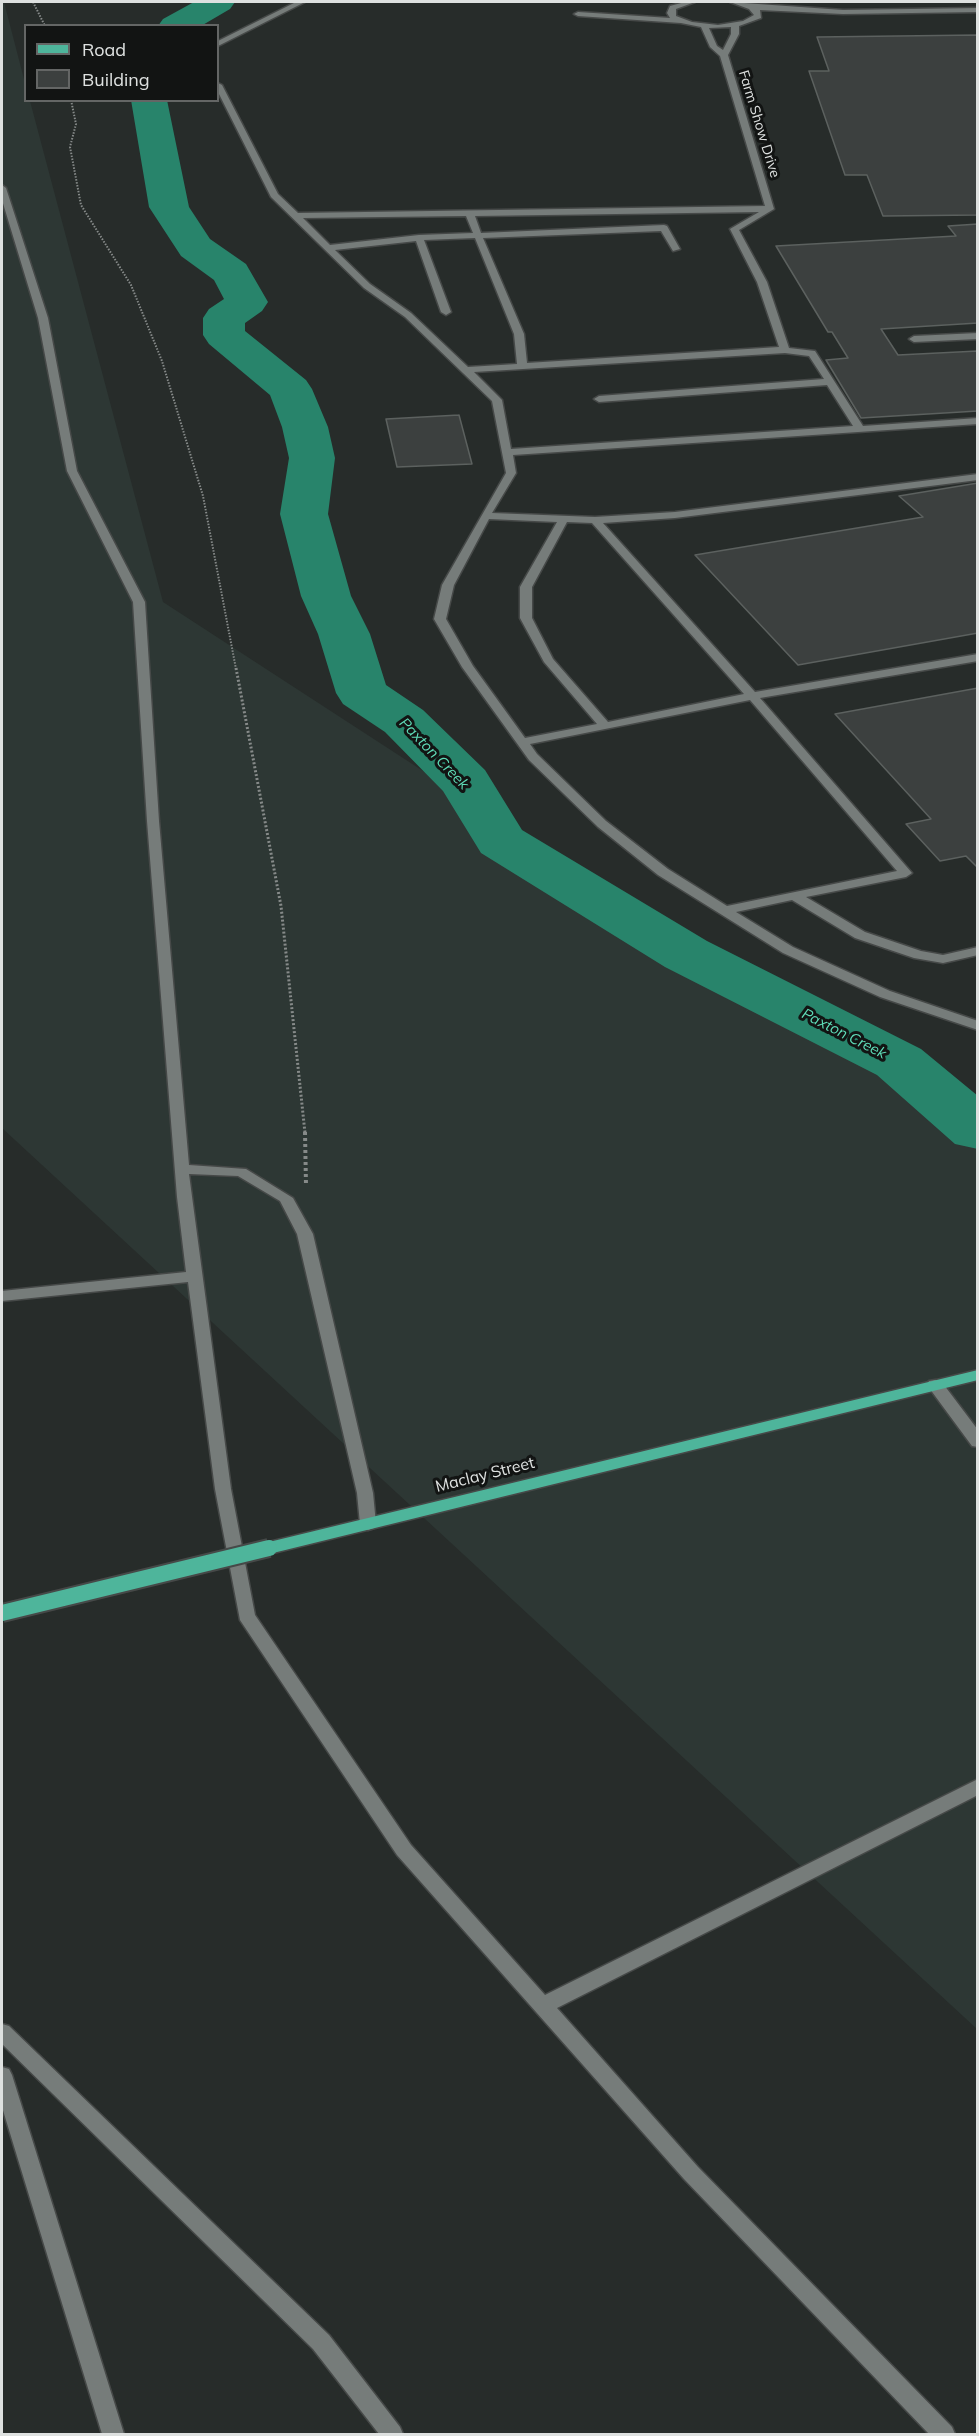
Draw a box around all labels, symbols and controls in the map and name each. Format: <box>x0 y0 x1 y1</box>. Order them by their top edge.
legend <box>24 24 219 102</box>
text: Road <box>82 38 126 61</box>
text: Building <box>82 68 150 91</box>
street label: Farm Show Drive <box>735 68 783 180</box>
water label: Paxton Creek <box>395 714 473 794</box>
water label: Paxton Creek <box>799 1005 889 1063</box>
street label: Maclay Street <box>433 1453 537 1497</box>

